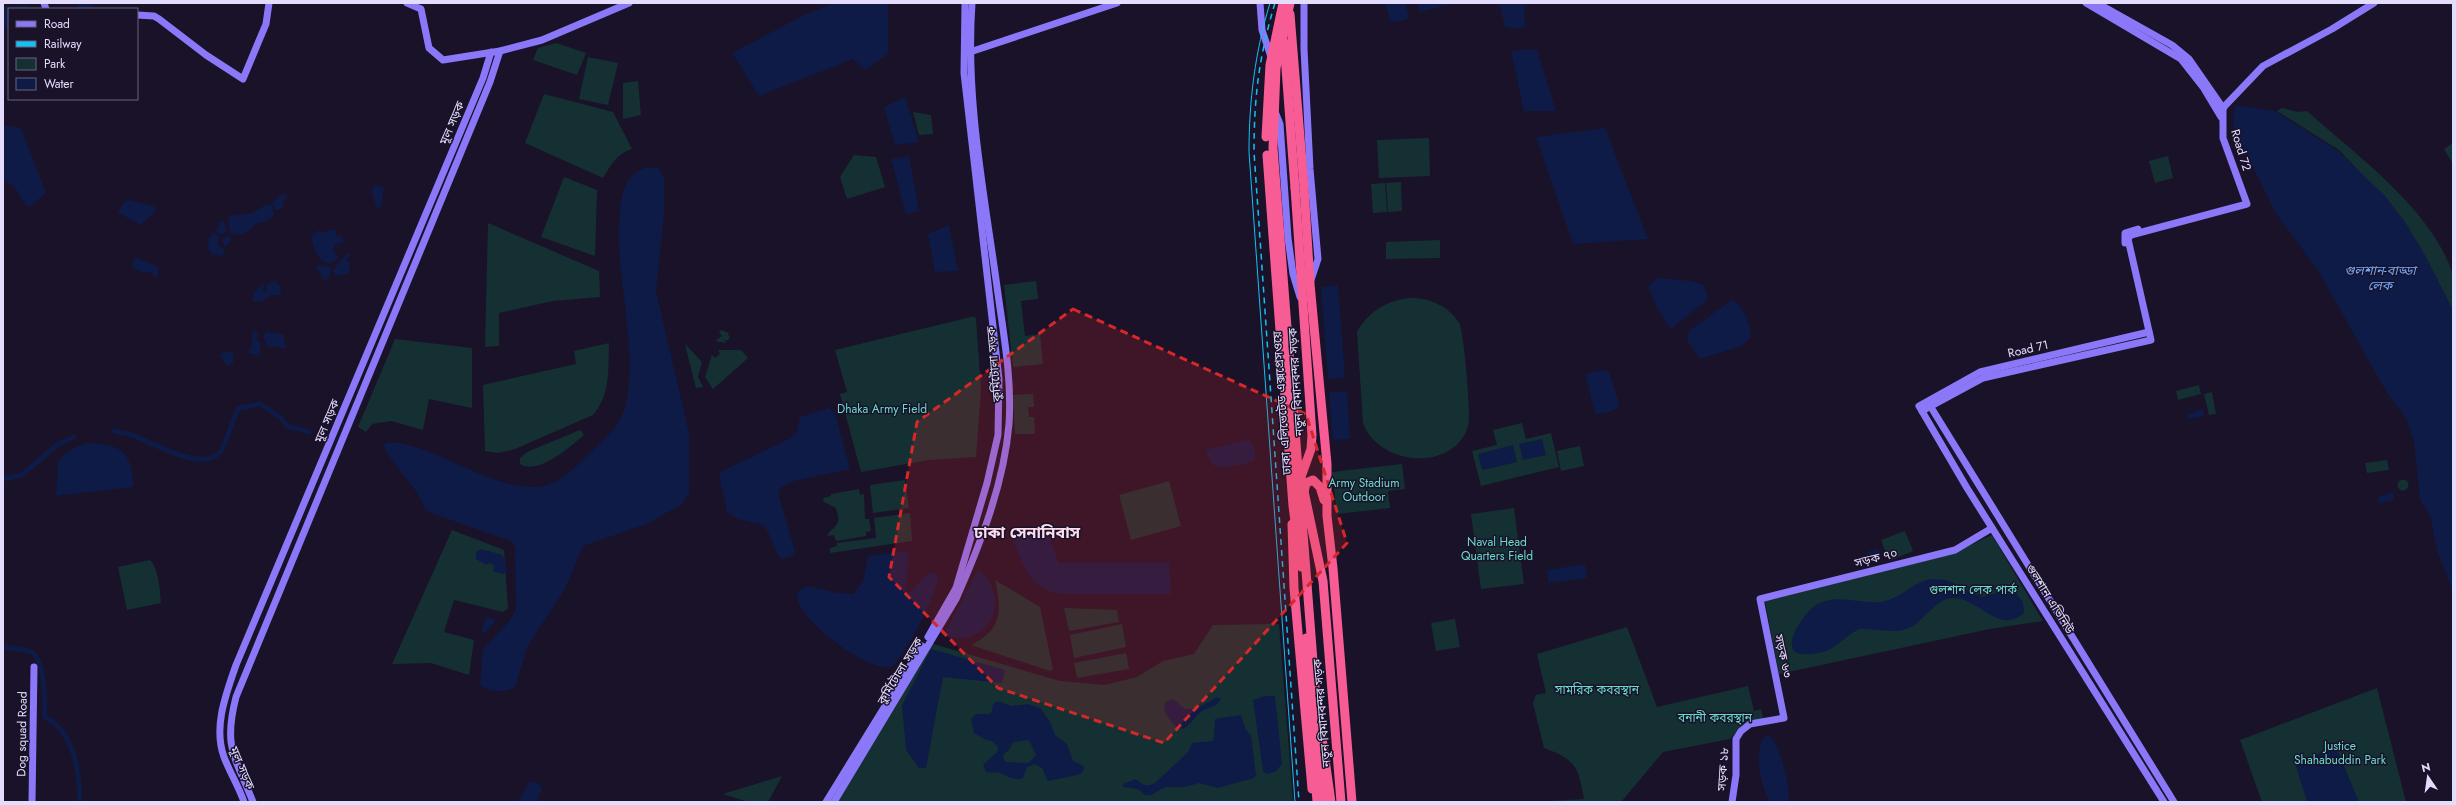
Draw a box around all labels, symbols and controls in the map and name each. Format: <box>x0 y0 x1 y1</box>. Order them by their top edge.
legend <box>8 8 138 100</box>
text: Road <box>44 15 70 33</box>
text: Railway <box>44 35 82 53</box>
text: Park <box>44 55 66 73</box>
text: Water <box>44 75 75 93</box>
street label: মূল সড়ক <box>434 98 469 148</box>
street label: Road 72 <box>2226 127 2256 173</box>
water label: গুলশান-বাড্ডা লেক <box>2344 261 2418 295</box>
street label: কুর্মিটোলা সড়ক <box>982 325 1006 403</box>
street label: নতুন বিমানবন্দর সড়ক <box>1283 327 1309 438</box>
street label: ঢাকা এলিভেটেড এক্সপ্রেসওয়ে <box>1268 330 1296 476</box>
street label: Road 71 <box>2006 336 2050 362</box>
street label: মূল সড়ক <box>309 396 344 446</box>
park label: Dhaka Army Field <box>837 400 927 418</box>
park label: Army Stadium Outdoor <box>1328 474 1400 506</box>
district label: ঢাকা সেনানিবাস <box>973 521 1081 544</box>
park label: Naval Head Quarters Field <box>1461 533 1533 565</box>
street label: সড়ক ৭০ <box>1852 544 1899 572</box>
street label: গুলশান এভিনিউ <box>2021 561 2079 638</box>
park label: গুলশান লেক পার্ক <box>1929 581 2017 599</box>
street label: সড়ক ৬৩ <box>1769 632 1796 679</box>
street label: কুর্মিটোলা সড়ক <box>872 634 927 709</box>
street label: নতুন বিমানবন্দর সড়ক <box>1308 658 1336 769</box>
park label: সামরিক কবরস্থান <box>1554 681 1640 699</box>
street label: Dog squad Road <box>12 691 32 777</box>
park label: বনানী কবরস্থান <box>1677 709 1753 727</box>
park label: Justice Shahabuddin Park <box>2294 737 2387 769</box>
street label: মূল সড়ক <box>224 743 259 793</box>
street label: সড়ক ১৮ <box>1712 747 1733 792</box>
north arrow <box>2408 757 2448 797</box>
text: N <box>2420 758 2432 776</box>

